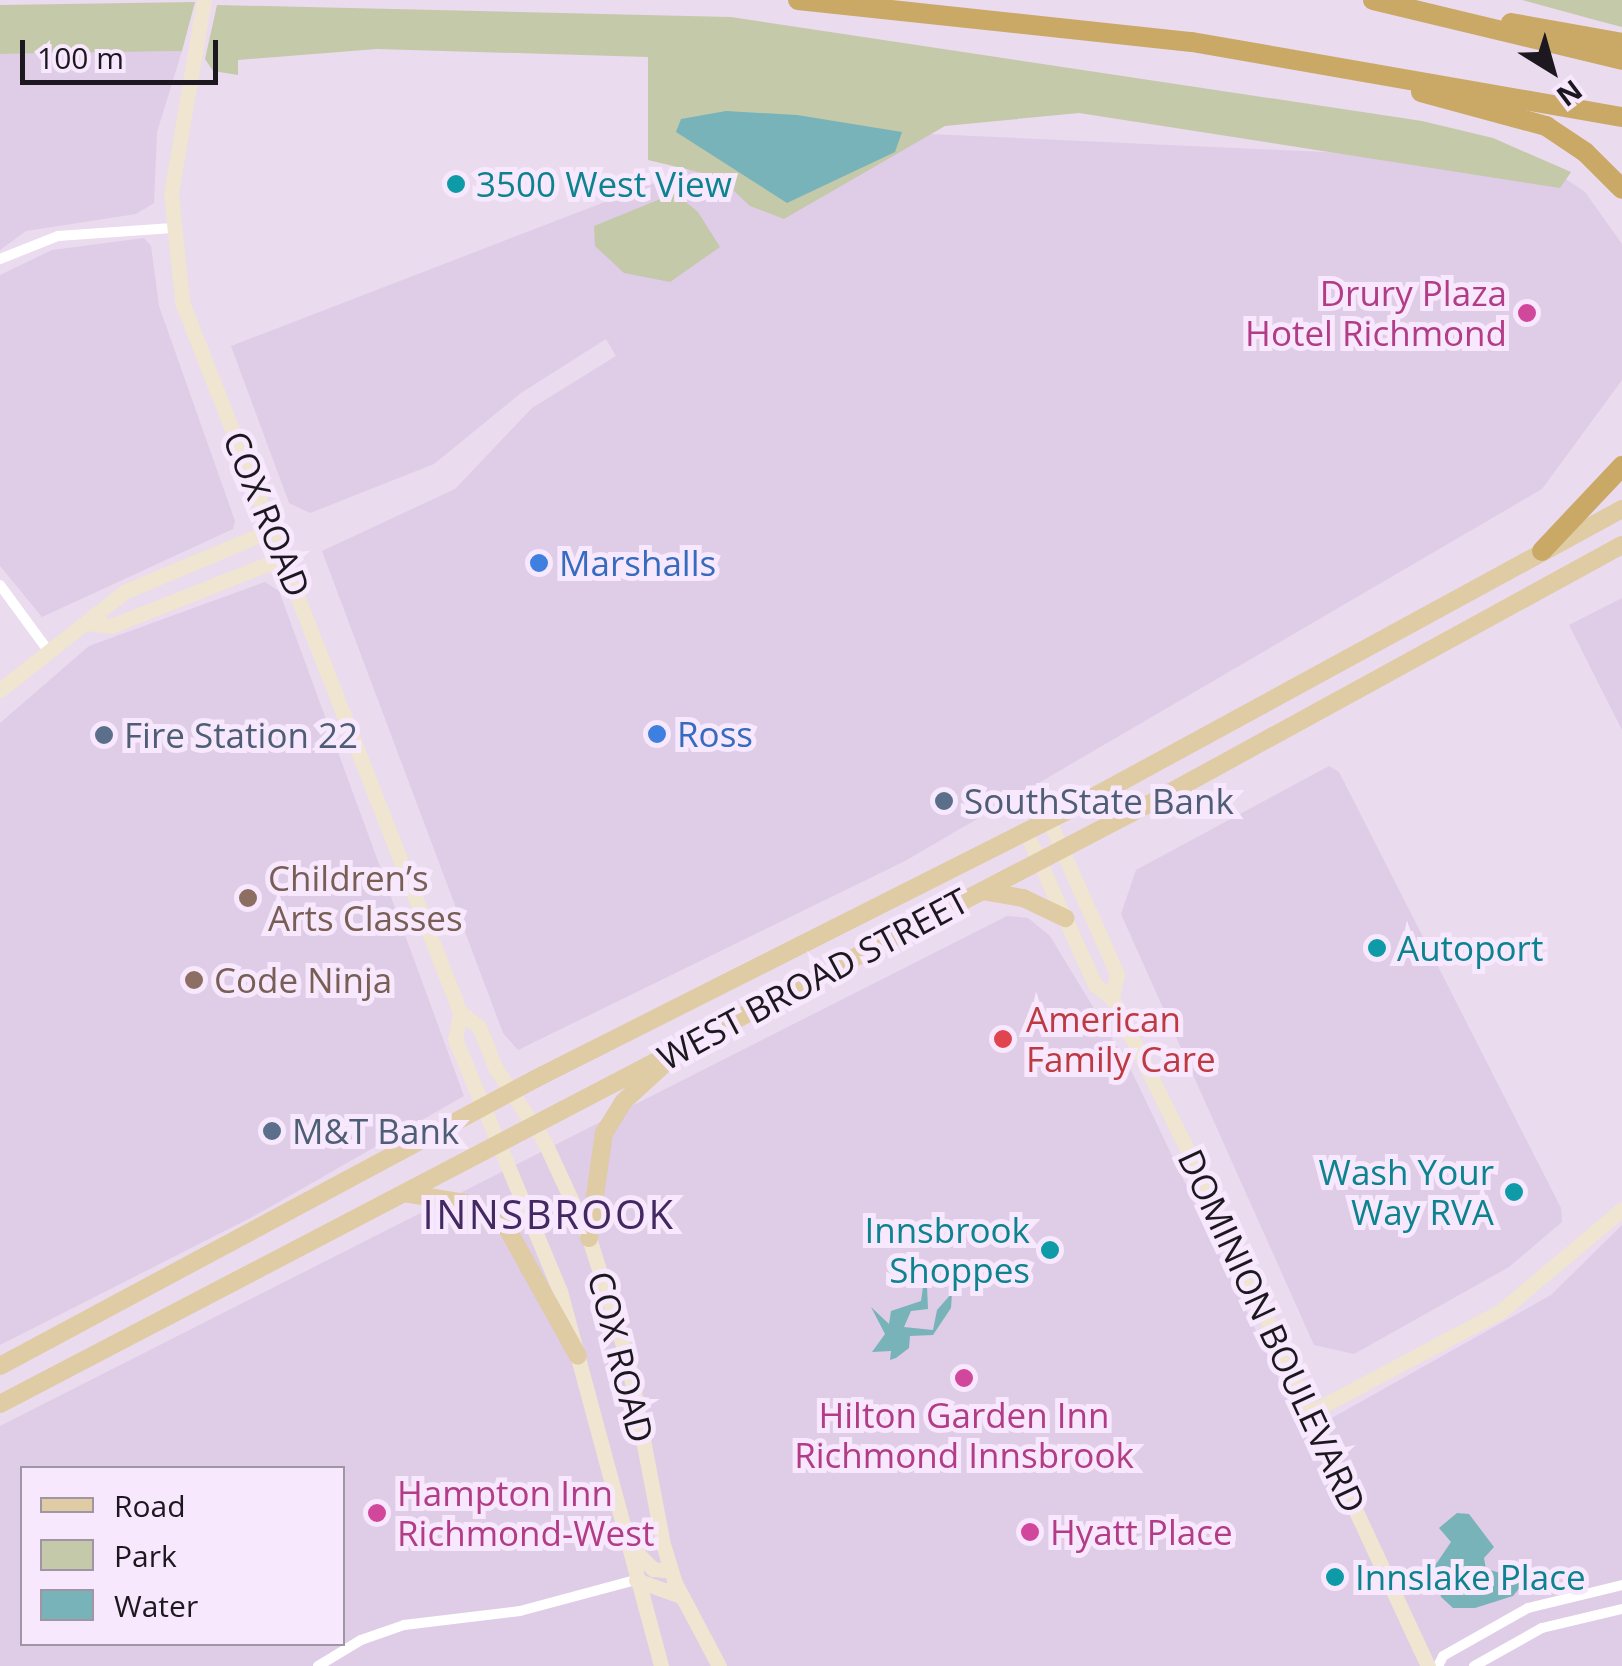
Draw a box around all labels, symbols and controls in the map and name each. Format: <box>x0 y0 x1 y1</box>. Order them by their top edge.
scale bar <box>25 20 222 82</box>
north arrow <box>1502 20 1602 120</box>
text: 100 m <box>37 37 124 78</box>
text: N <box>1550 72 1591 116</box>
place label: 3500 West View <box>476 163 732 205</box>
marker: 3500 West View <box>445 173 467 195</box>
place label: Drury Plaza Hotel Richmond <box>1245 272 1507 354</box>
marker: Drury Plaza Hotel Richmond <box>1516 302 1538 324</box>
street label: COX ROAD <box>215 425 319 603</box>
place label: Marshalls <box>559 542 716 584</box>
marker: Marshalls <box>528 552 550 574</box>
place label: Ross <box>677 713 753 755</box>
place label: Fire Station 22 <box>124 714 358 756</box>
marker: Ross <box>646 723 668 745</box>
marker: Fire Station 22 <box>93 724 115 746</box>
place label: SouthState Bank <box>964 780 1234 822</box>
marker: SouthState Bank <box>933 790 955 812</box>
place label: Children’s Arts Classes <box>268 857 463 939</box>
street label: WEST BROAD STREET <box>651 879 975 1079</box>
marker: Children’s Arts Classes <box>237 887 259 909</box>
place label: Autoport <box>1397 927 1543 969</box>
marker: Autoport <box>1366 937 1388 959</box>
place label: Code Ninja <box>214 959 392 1001</box>
marker: Code Ninja <box>183 969 205 991</box>
place label: American Family Care <box>1026 998 1216 1080</box>
marker: American Family Care <box>990 1026 1016 1052</box>
place label: M&T Bank <box>292 1110 459 1152</box>
marker: M&T Bank <box>261 1120 283 1142</box>
street label: DOMINION BOULEVARD <box>1169 1143 1375 1519</box>
place label: Wash Your Way RVA <box>1319 1151 1494 1233</box>
marker: Wash Your Way RVA <box>1503 1181 1525 1203</box>
district label: INNSBROOK <box>422 1190 676 1238</box>
place label: Innsbrook Shoppes <box>864 1209 1030 1291</box>
marker: Innsbrook Shoppes <box>1039 1239 1061 1261</box>
street label: COX ROAD <box>579 1267 663 1447</box>
marker: Hilton Garden Inn Richmond Innsbrook <box>953 1367 975 1389</box>
place label: Hilton Garden Inn Richmond Innsbrook <box>794 1394 1134 1476</box>
legend <box>20 1466 345 1646</box>
place label: Hampton Inn Richmond-West <box>397 1472 654 1554</box>
text: Road <box>114 1485 186 1526</box>
marker: Hampton Inn Richmond-West <box>366 1502 388 1524</box>
place label: Hyatt Place <box>1050 1511 1233 1553</box>
marker: Hyatt Place <box>1019 1521 1041 1543</box>
text: Park <box>114 1535 177 1576</box>
place label: Innslake Place <box>1355 1556 1586 1598</box>
marker: Innslake Place <box>1324 1566 1346 1588</box>
text: Water <box>114 1585 198 1626</box>

